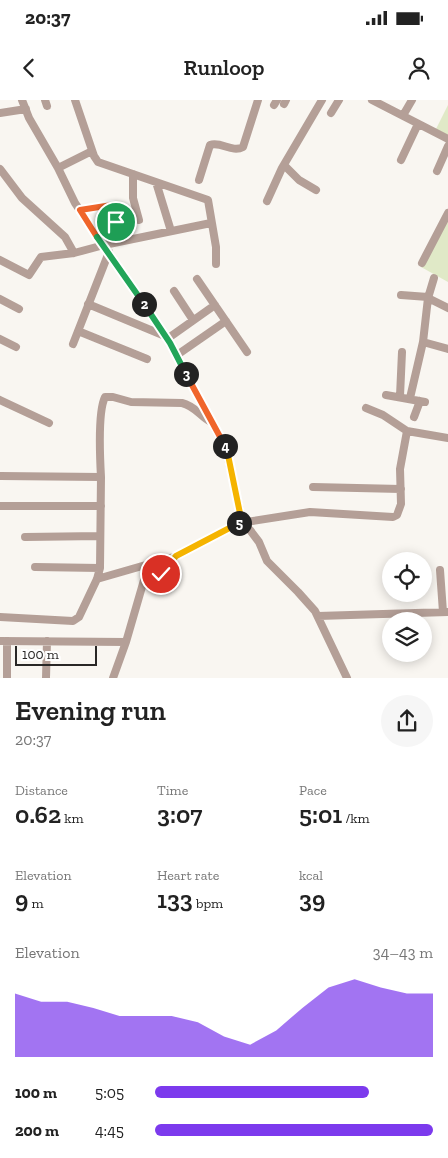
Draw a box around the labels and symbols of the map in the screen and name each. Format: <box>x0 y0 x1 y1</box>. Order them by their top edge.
pin <box>95 201 137 243</box>
pin: 2 <box>132 292 156 316</box>
pin: 3 <box>174 362 198 386</box>
pin: 4 <box>212 434 238 458</box>
pin: 5 <box>226 510 252 536</box>
pin <box>140 553 182 595</box>
scale bar <box>15 643 98 666</box>

